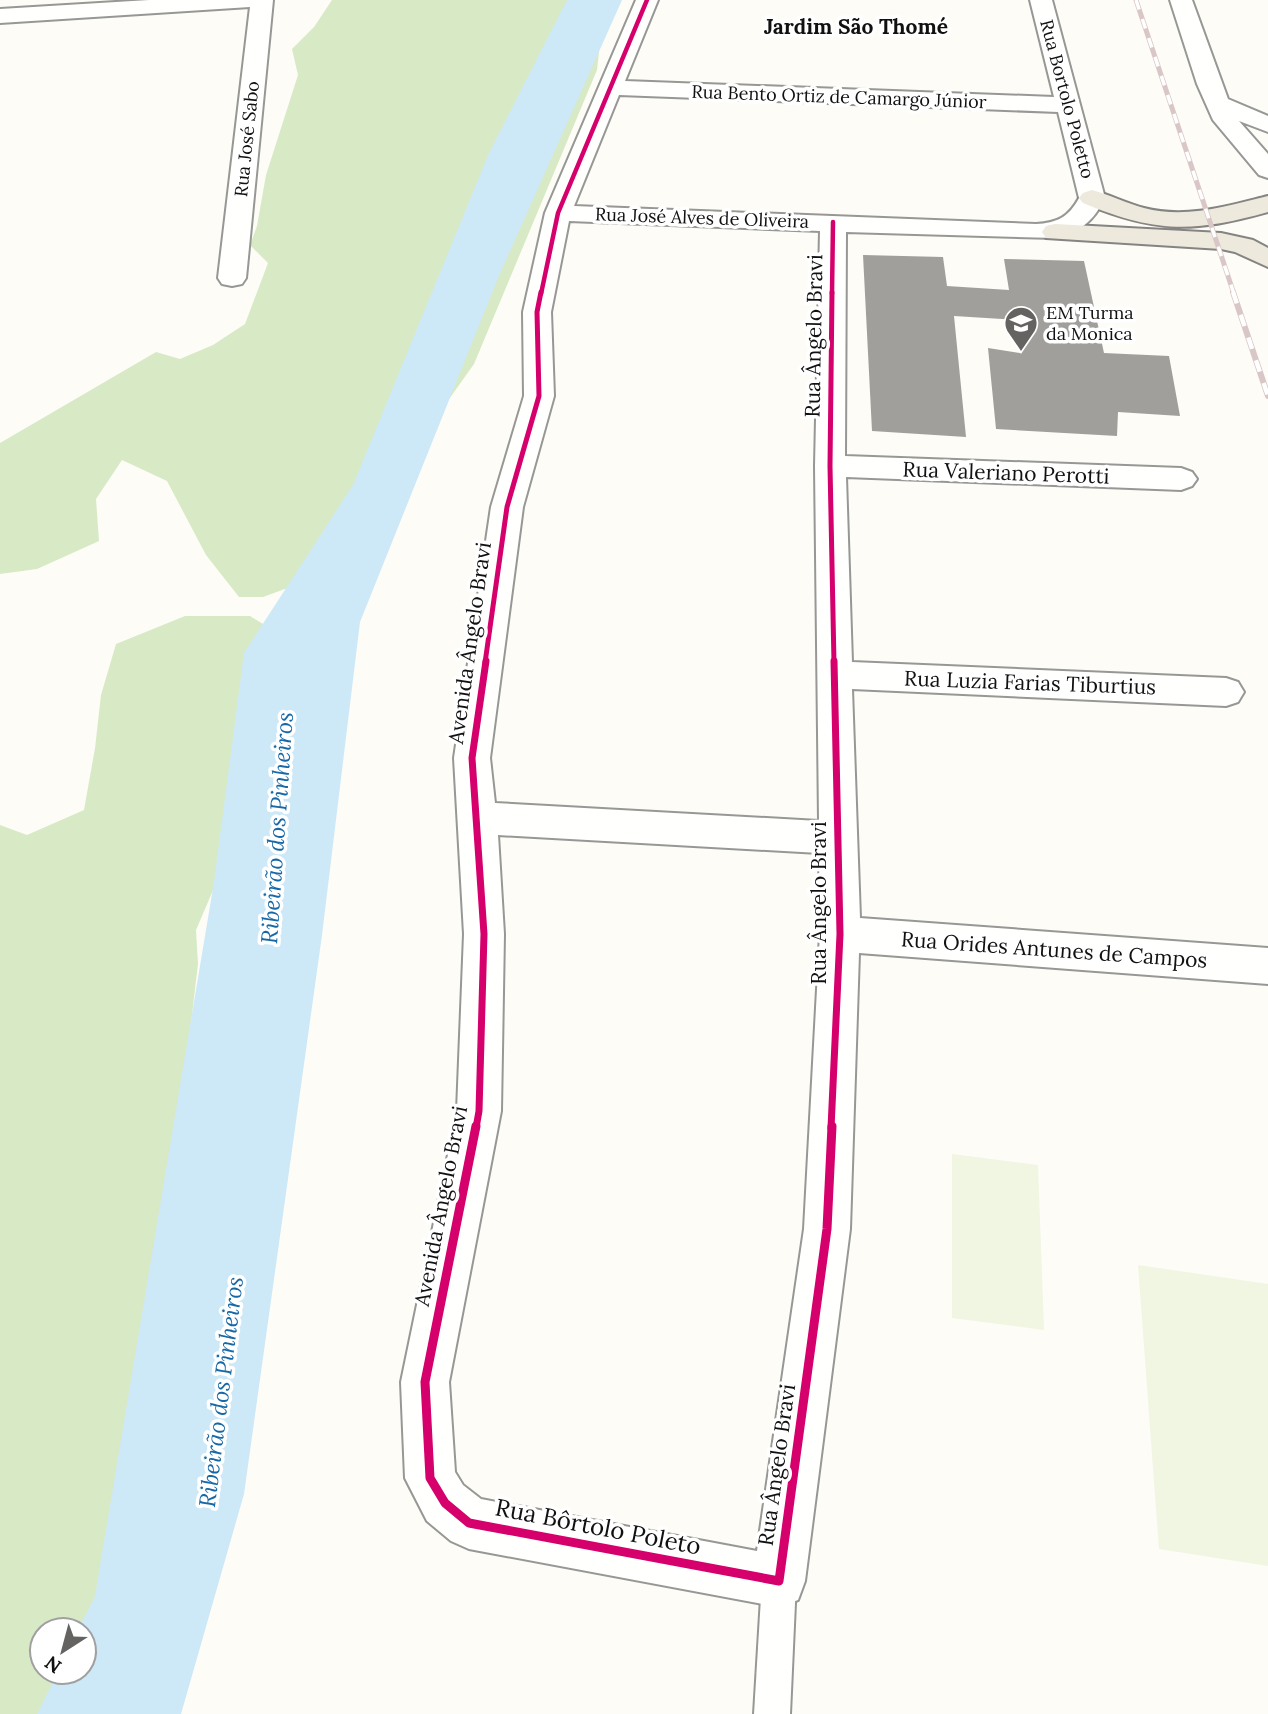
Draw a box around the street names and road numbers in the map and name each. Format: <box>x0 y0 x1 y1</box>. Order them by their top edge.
street label: Rua Bortolo Poletto <box>1035 17 1100 181</box>
street label: Rua José Sabo <box>229 80 264 198</box>
street label: Rua Bento Ortiz de Camargo Júnior <box>691 80 987 113</box>
street label: Rua José Alves de Oliveira <box>595 202 809 233</box>
street label: Rua Ângelo Bravi <box>799 254 828 418</box>
street label: Rua Valeriano Perotti <box>902 455 1110 490</box>
street label: Avenida Ângelo Bravi <box>442 540 497 747</box>
street label: Rua Luzia Farias Tiburtius <box>904 665 1156 700</box>
street label: Rua Ângelo Bravi <box>805 821 832 985</box>
street label: Rua Orides Antunes de Campos <box>900 925 1208 974</box>
street label: Avenida Ângelo Bravi <box>408 1103 473 1309</box>
street label: Rua Ângelo Bravi <box>752 1382 801 1548</box>
street label: Rua Bôrtolo Poleto <box>493 1491 704 1562</box>

